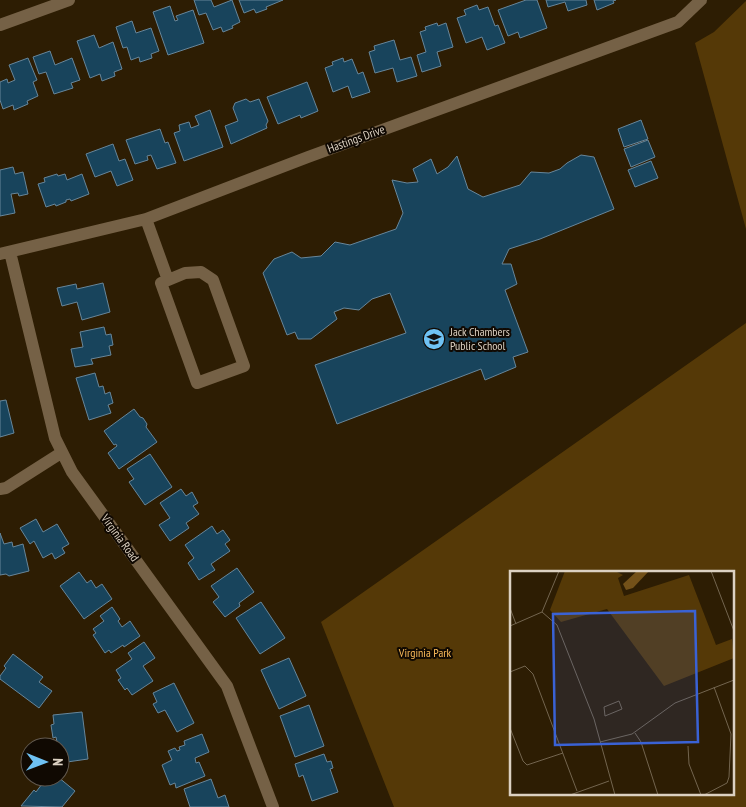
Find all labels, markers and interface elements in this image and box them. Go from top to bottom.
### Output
street label: Hastings Drive [325,121,387,156]
place label: Jack Chambers Public School [449,324,510,353]
school or university icon: Jack Chambers Public School [422,327,446,351]
street label: Virginia Road [98,510,143,564]
inset map [510,571,734,794]
park label: Virginia Park [398,645,451,660]
north arrow [20,737,70,787]
text: N [49,758,67,766]

